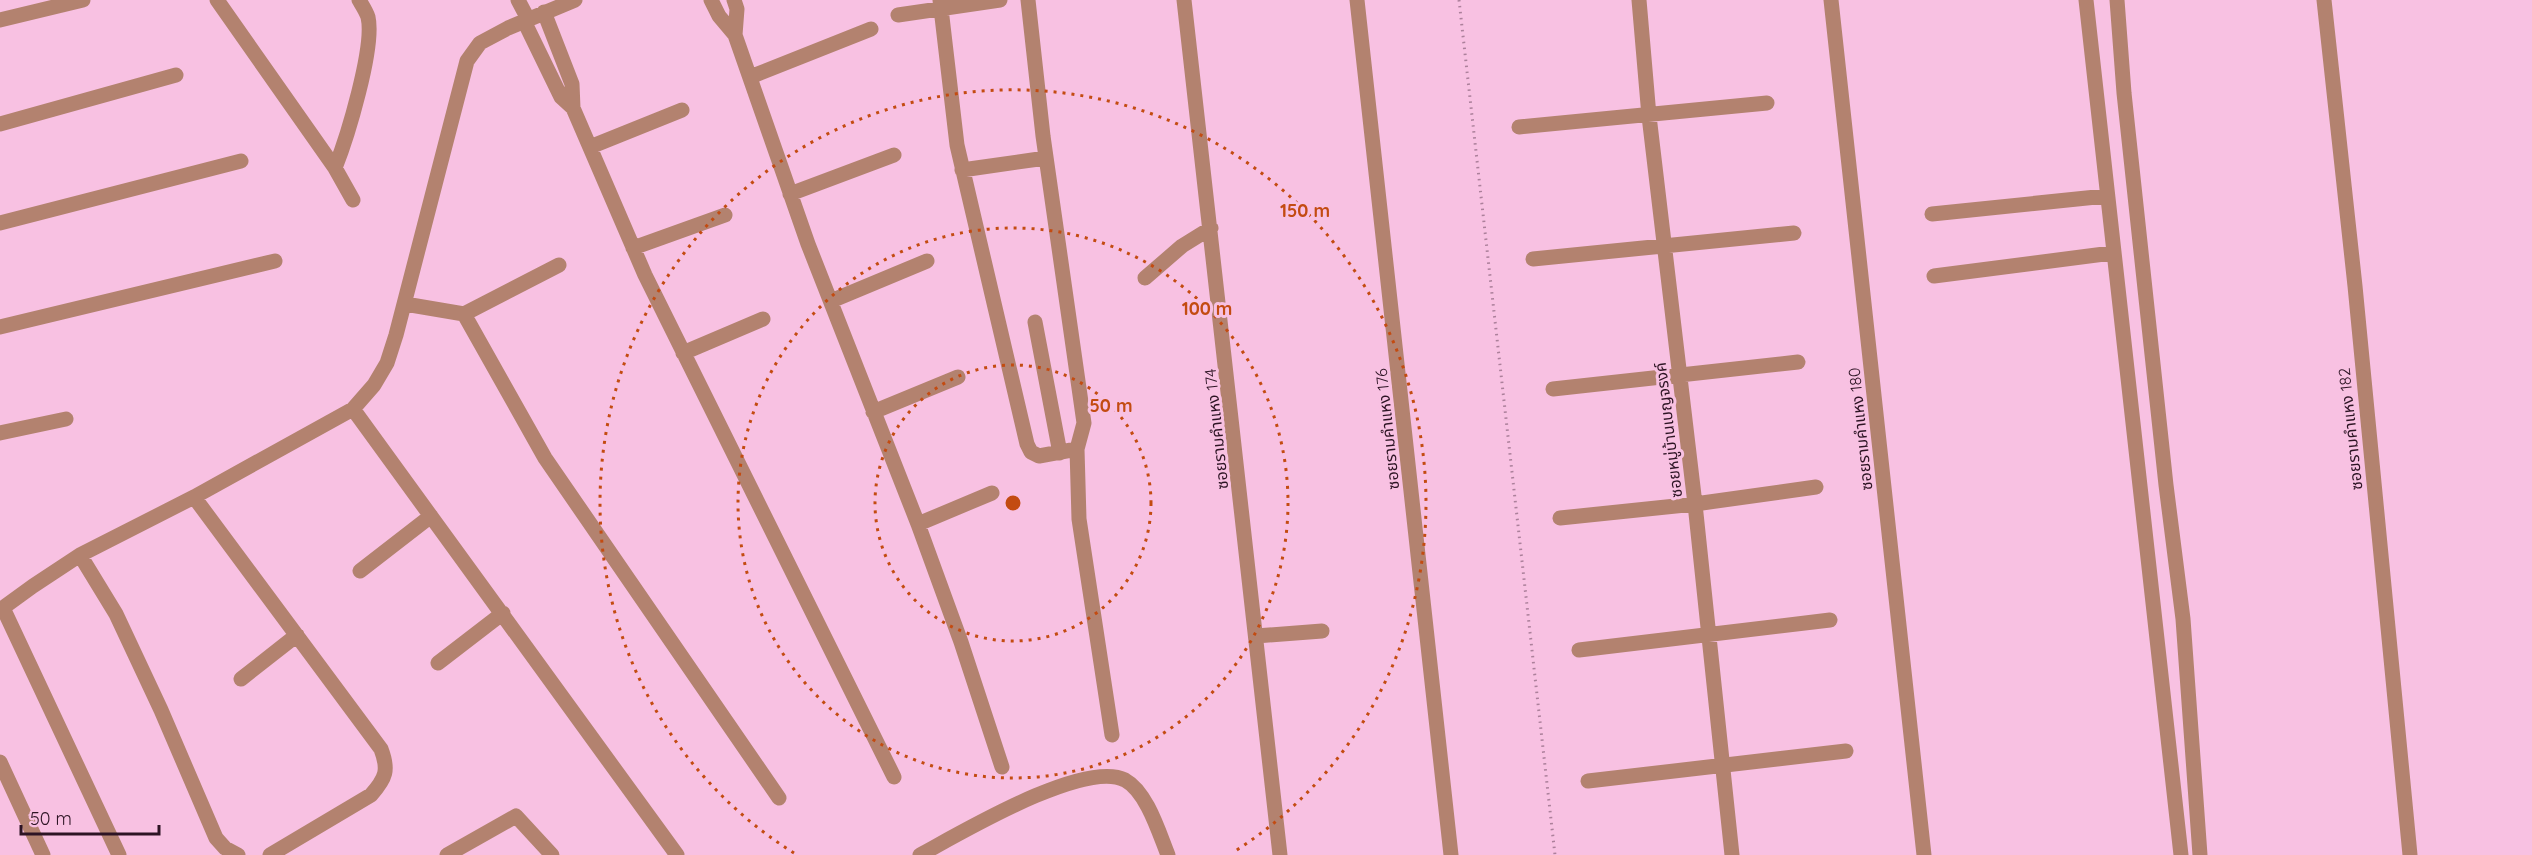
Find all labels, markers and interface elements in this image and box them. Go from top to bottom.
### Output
text: 150 m [1280,199,1330,222]
text: 100 m [1182,297,1232,320]
street label: ซอยหมู่บ้านเบญจรงค์ [1650,361,1686,499]
street label: ซอยรามคำแหง 176 [1371,367,1403,491]
street label: ซอยรามคำแหง 180 [1844,367,1876,491]
street label: ซอยรามคำแหง 182 [2334,367,2366,491]
street label: ซอยรามคำแหง 174 [1200,368,1232,490]
text: 50 m [1089,394,1133,417]
centre of rings [1003,493,1023,513]
scale bar [21,798,159,836]
text: 50 m [30,807,72,830]

